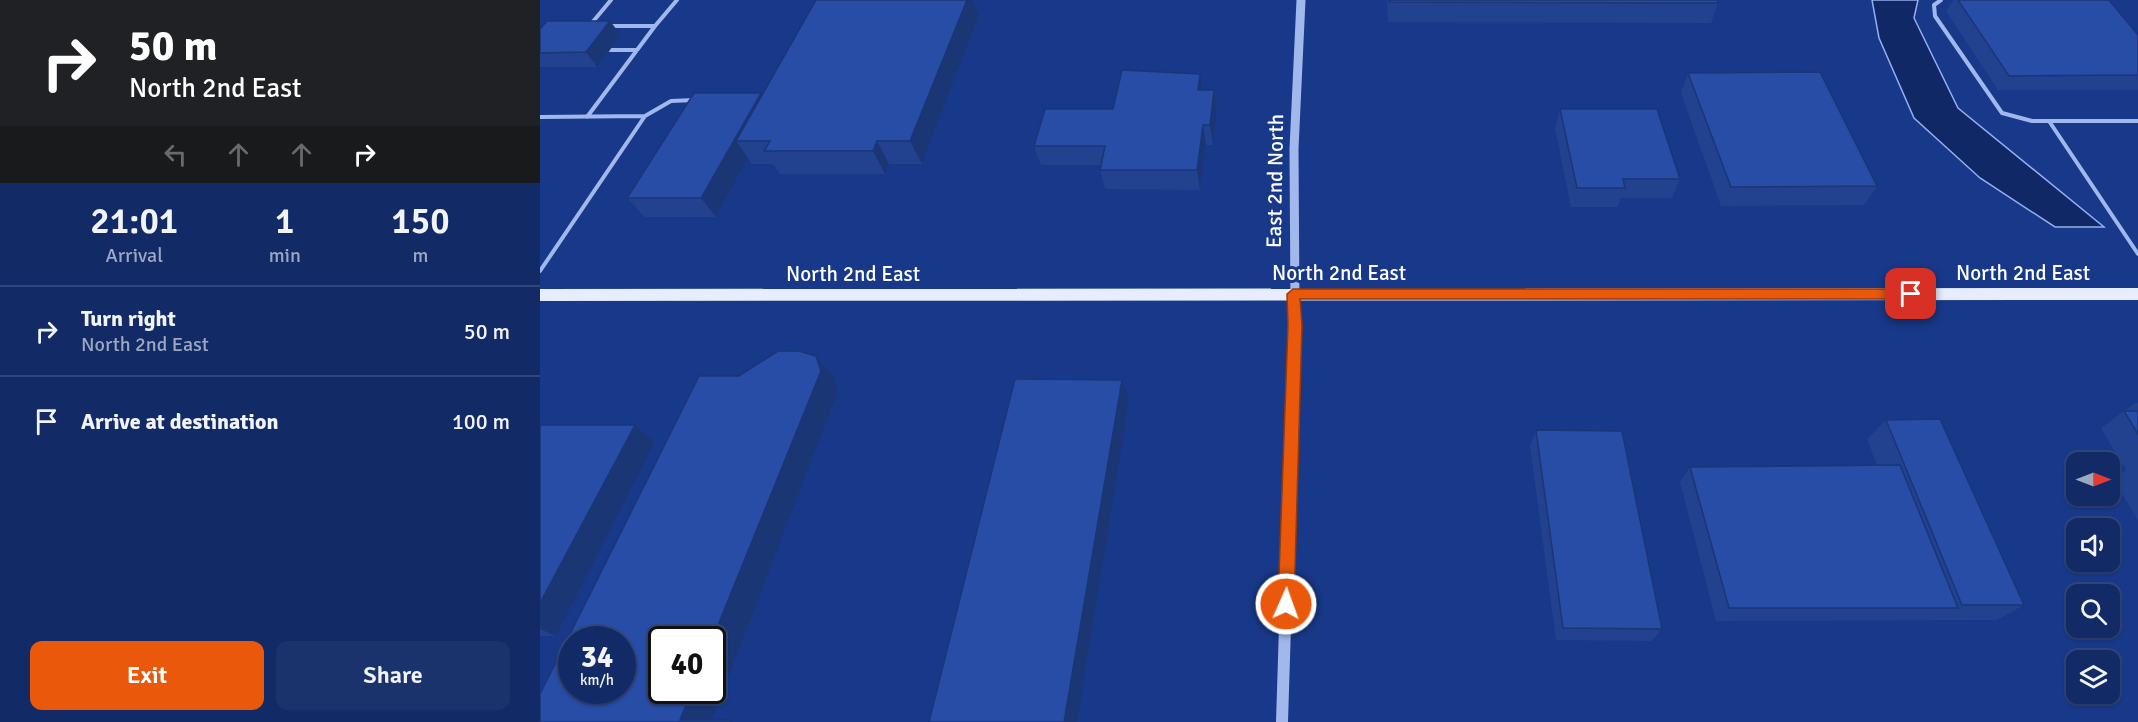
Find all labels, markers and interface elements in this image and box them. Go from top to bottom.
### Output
text: 50 m [129,21,218,72]
icon: right [30,24,108,102]
text: North 2nd East [129,72,302,105]
street label: East 2nd North [1261,114,1289,248]
icon: left [159,138,192,171]
icon: ahead [222,138,255,171]
icon: ahead [285,138,318,171]
icon: right [348,138,381,171]
text: 21:01 [90,199,178,244]
text: 1 [275,199,295,244]
text: 150 [391,199,450,244]
text: Arrival [106,243,163,268]
text: min [269,243,301,268]
text: m [412,243,428,268]
street label: North 2nd East [1272,260,1406,286]
street label: North 2nd East [1956,260,2090,286]
street label: North 2nd East [786,261,920,287]
pin [1885,268,1936,319]
icon: arrive [1894,277,1927,310]
text: Turn right [81,305,176,332]
icon: right [30,315,63,348]
text: 50 m [464,318,510,345]
text: North 2nd East [81,332,209,357]
icon: arrive [30,405,63,438]
text: Arrive at destination [81,408,278,435]
text: 100 m [452,408,510,435]
north arrow [2066,452,2120,506]
map controls [2066,452,2120,704]
button: sound [2066,518,2120,572]
position arrow [1254,572,1318,636]
button: search [2066,584,2120,638]
speed limit sign: 40 [648,626,726,704]
text: 34 [581,639,613,676]
button: Exit [30,641,264,710]
button: Share [276,641,510,710]
button: layers [2066,650,2120,704]
text: km/h [580,671,614,689]

